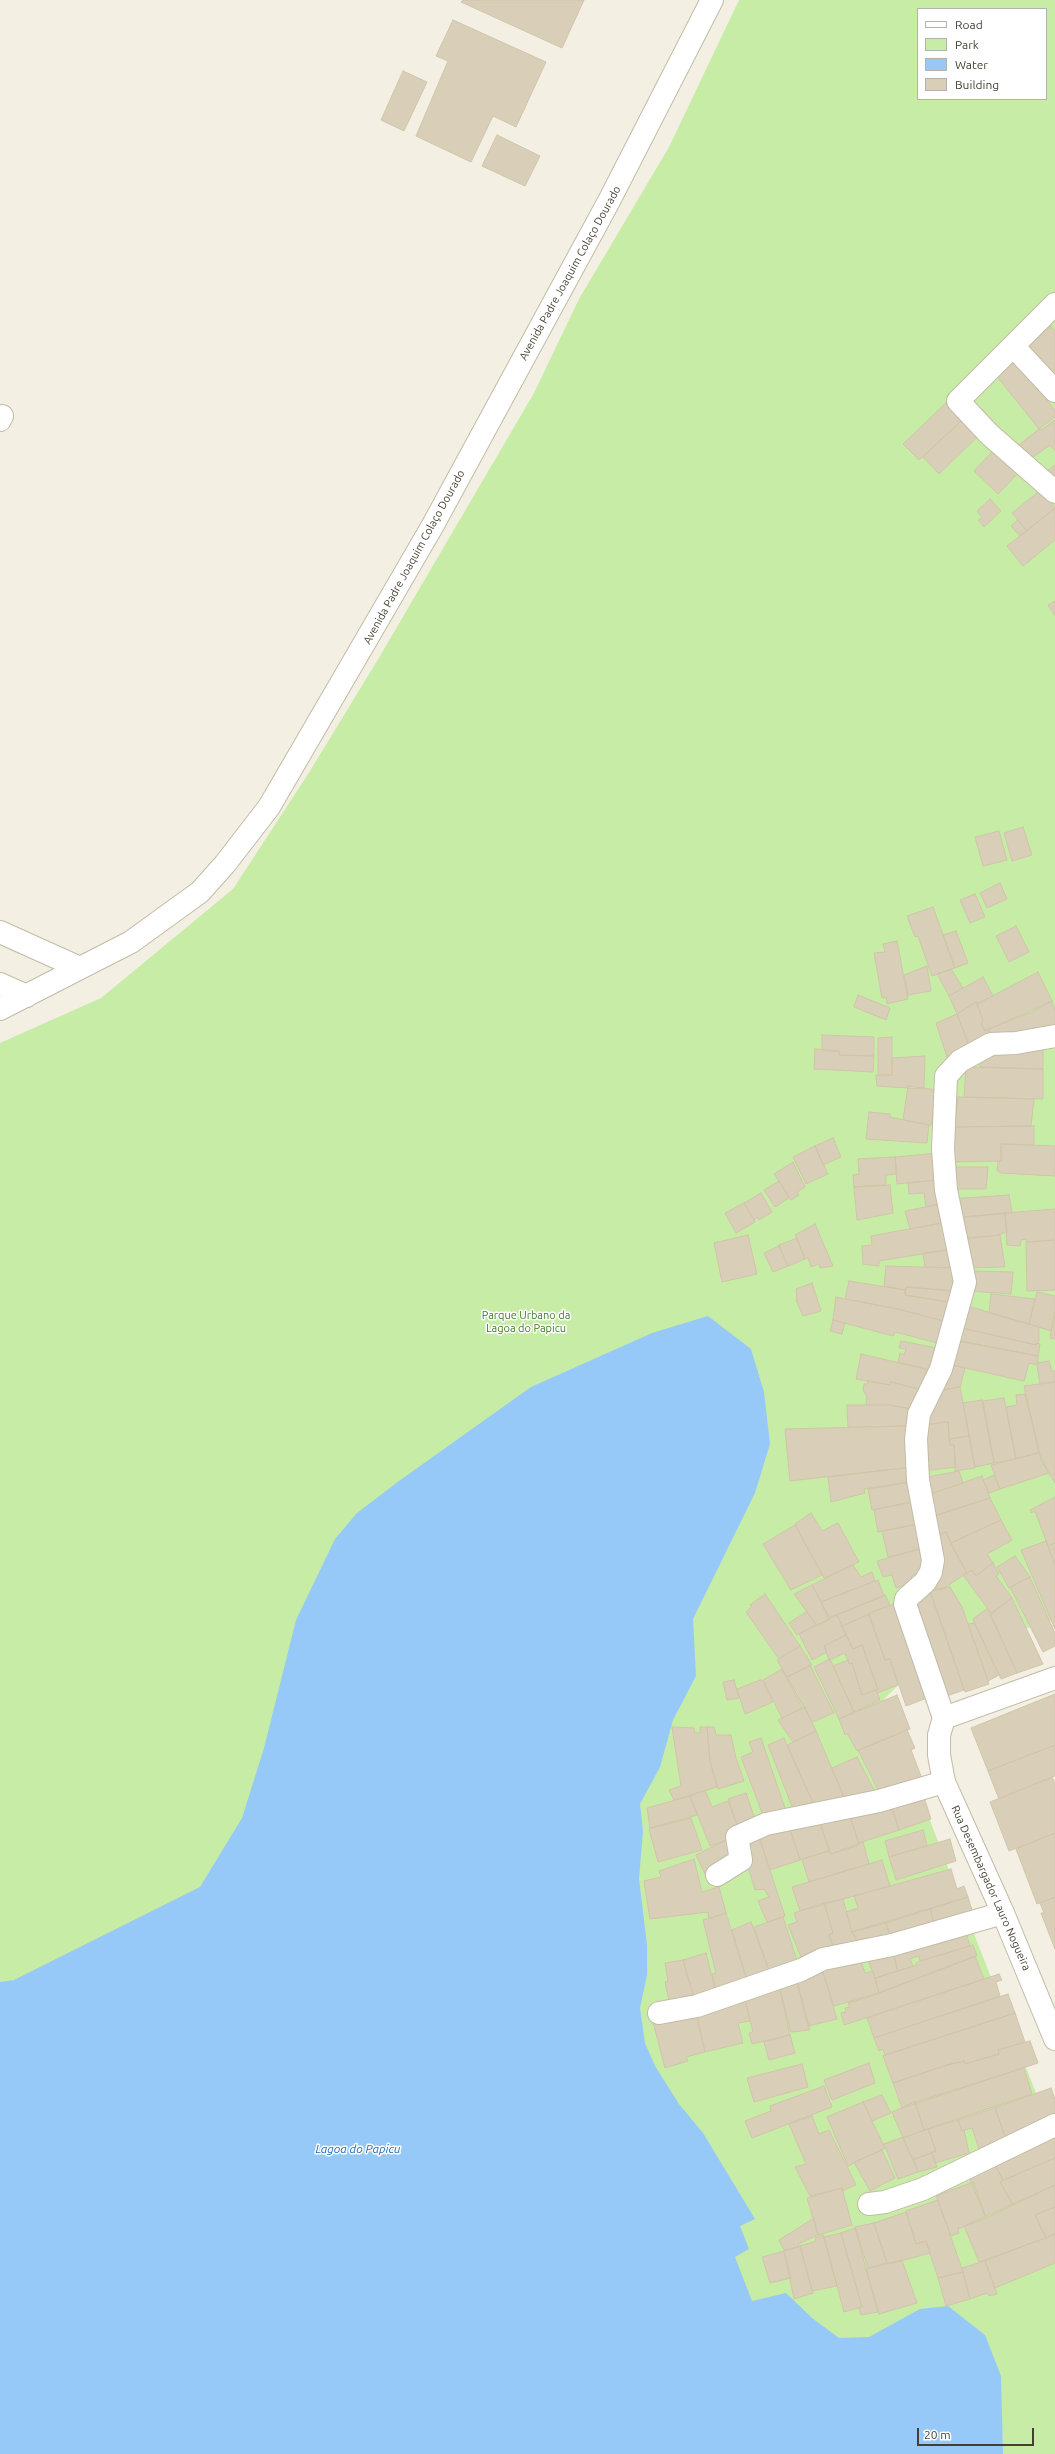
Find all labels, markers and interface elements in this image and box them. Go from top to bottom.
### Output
legend [917,8,1047,100]
text: Road [955,18,983,31]
text: Park [955,38,979,51]
text: Water [955,58,988,71]
text: Building [955,78,999,91]
street label: Avenida Padre Joaquim Colaço Dourado [516,184,624,362]
street label: Avenida Padre Joaquim Colaço Dourado [360,468,468,646]
park label: Parque Urbano da Lagoa do Papicu [482,1308,570,1334]
street label: Rua Desembargador Lauro Nogueira [948,1803,1034,1973]
water label: Lagoa do Papicu [315,2142,401,2156]
scale bar [919,2420,1036,2446]
text: 20 m [924,2428,951,2441]

